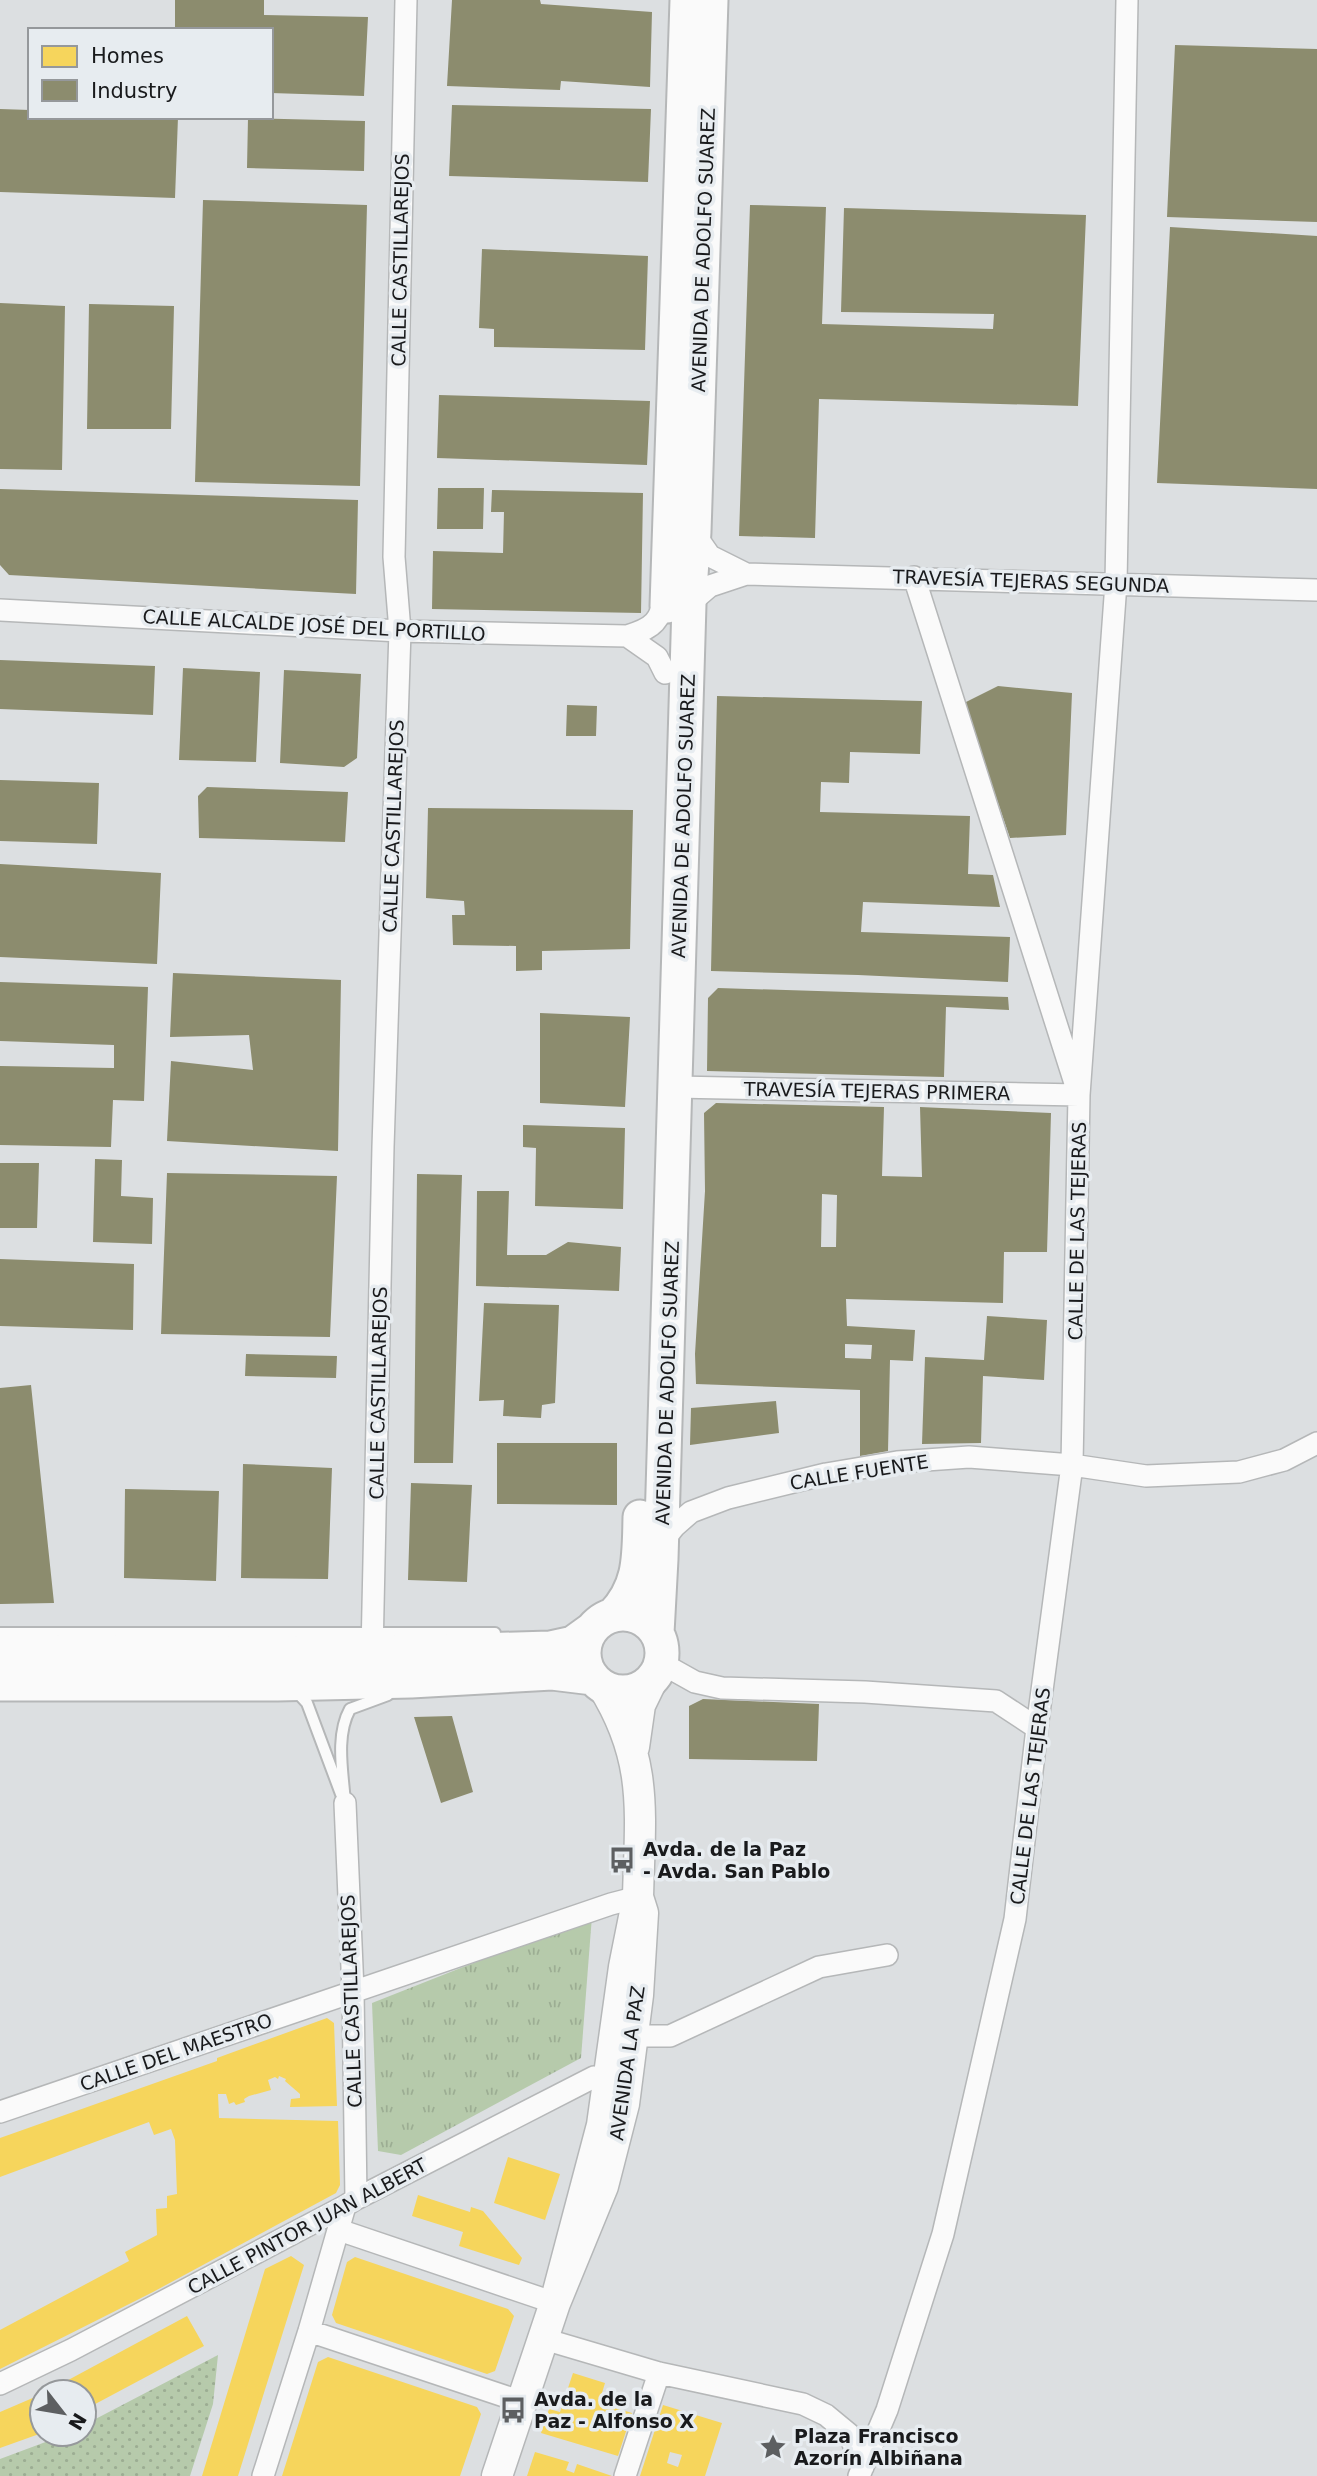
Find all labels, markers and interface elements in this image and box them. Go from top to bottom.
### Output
legend [28,28,273,119]
text: Homes [91,44,164,68]
text: Industry [91,79,177,103]
street label: AVENIDA DE ADOLFO SUAREZ [687,107,719,393]
street label: CALLE CASTILLAREJOS [387,153,413,367]
street label: TRAVESÍA TEJERAS SEGUNDA [891,565,1170,597]
street label: CALLE ALCALDE JOSÉ DEL PORTILLO [142,605,486,645]
street label: AVENIDA DE ADOLFO SUAREZ [667,673,699,959]
street label: CALLE CASTILLAREJOS [378,719,408,933]
street label: TRAVESÍA TEJERAS PRIMERA [743,1078,1010,1104]
street label: CALLE DE LAS TEJERAS [1064,1121,1090,1341]
street label: AVENIDA DE ADOLFO SUAREZ [651,1240,683,1526]
street label: CALLE CASTILLAREJOS [365,1286,391,1500]
street label: CALLE FUENTE [788,1450,930,1494]
street label: CALLE DE LAS TEJERAS [1006,1686,1054,1906]
place label: Avda. de la Paz - Avda. San Pablo [643,1838,830,1882]
bus stop icon: Avda. de la Paz - Avda. San Pablo [607,1845,637,1875]
street label: CALLE CASTILLAREJOS [336,1894,366,2108]
street label: AVENIDA LA PAZ [605,1984,649,2142]
street label: CALLE DEL MAESTRO [77,2009,275,2095]
street label: CALLE PINTOR JUAN ALBERT [184,2153,431,2298]
north arrow [28,2378,98,2448]
place label: Avda. de la Paz - Alfonso X [534,2388,694,2432]
bus stop icon: Avda. de la Paz - Alfonso X [498,2395,528,2425]
text: N [64,2409,91,2434]
place label: Plaza Francisco Azorín Albiñana [794,2425,963,2469]
place icon: Plaza Francisco Azorín Albiñana [758,2432,788,2462]

